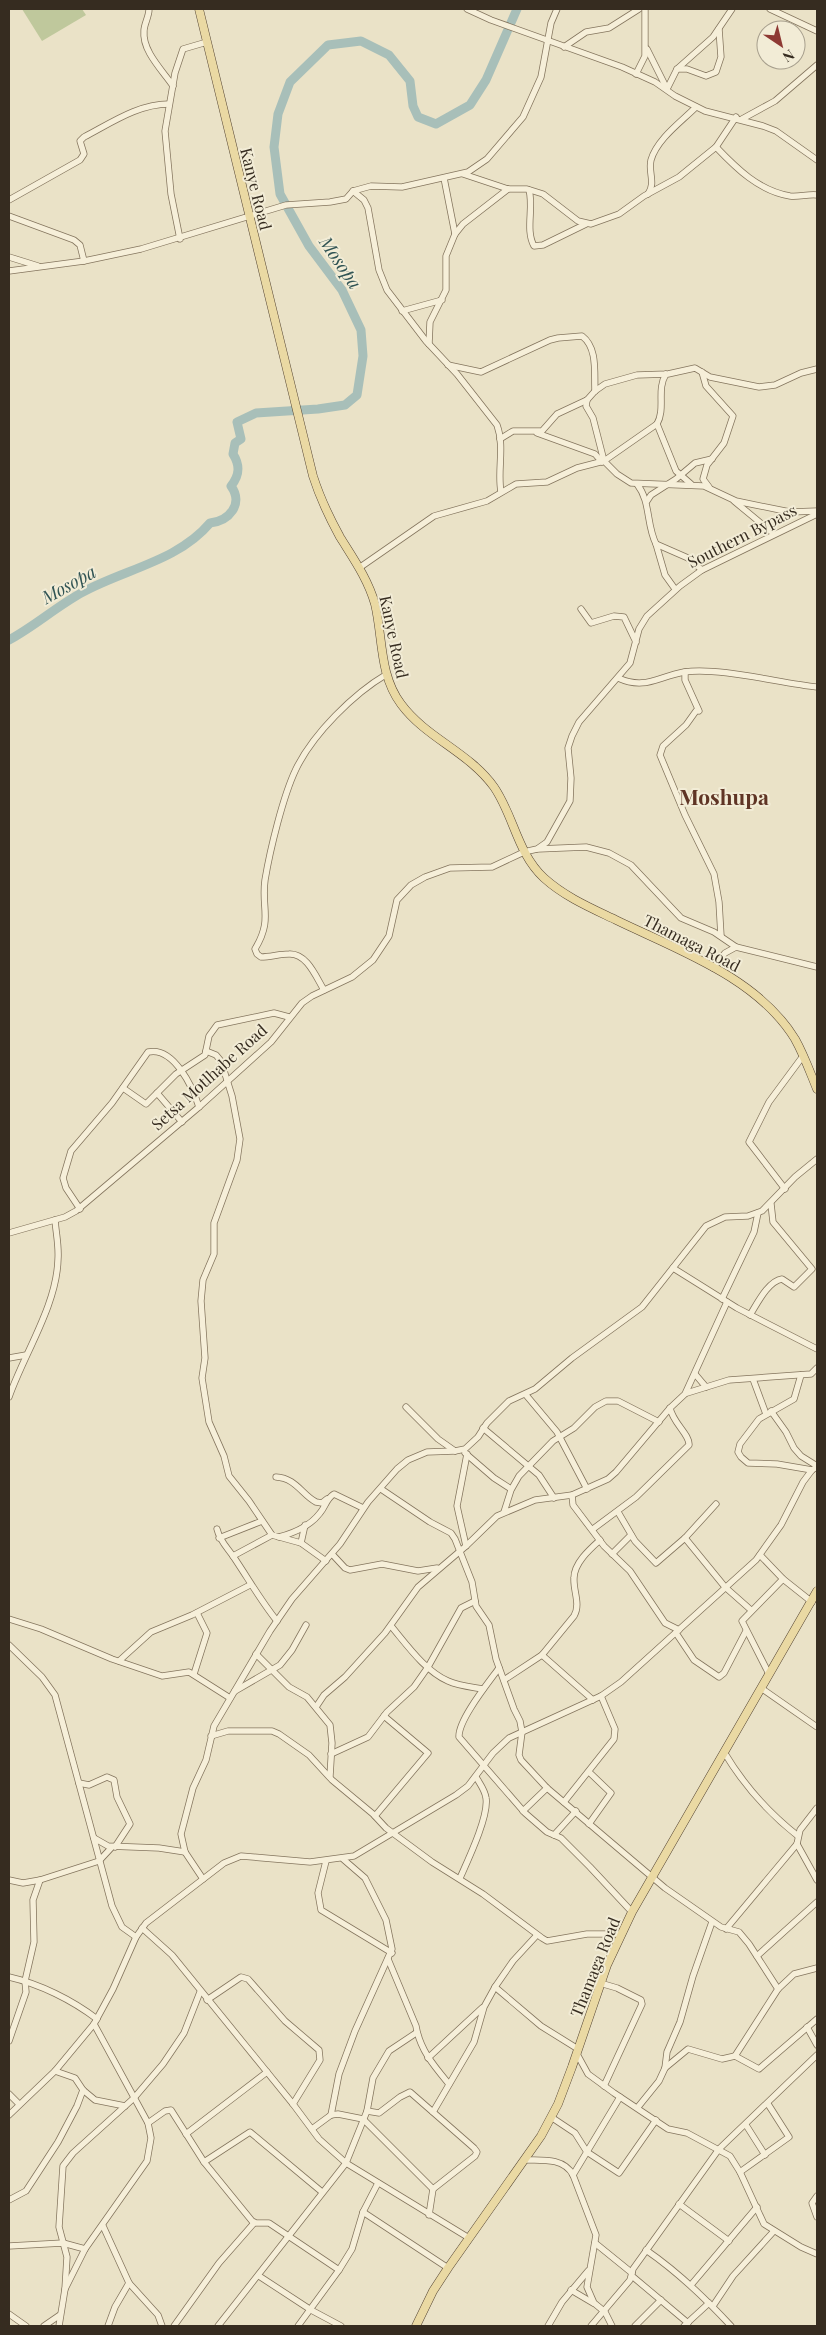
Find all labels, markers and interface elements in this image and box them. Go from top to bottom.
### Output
north arrow [756,20,806,70]
text: N [779,45,798,67]
street label: Kanye Road [236,145,277,232]
water label: Mosopa [314,230,367,294]
street label: Southern Bypass [684,499,800,572]
water label: Mosopa [36,559,100,609]
street label: Kanye Road [375,594,414,680]
district label: Moshupa [679,782,769,810]
street label: Thamaga Road [640,909,744,976]
street label: Setsa Motlhabe Road [146,1019,271,1134]
street label: Thamaga Road [565,1914,624,2020]

